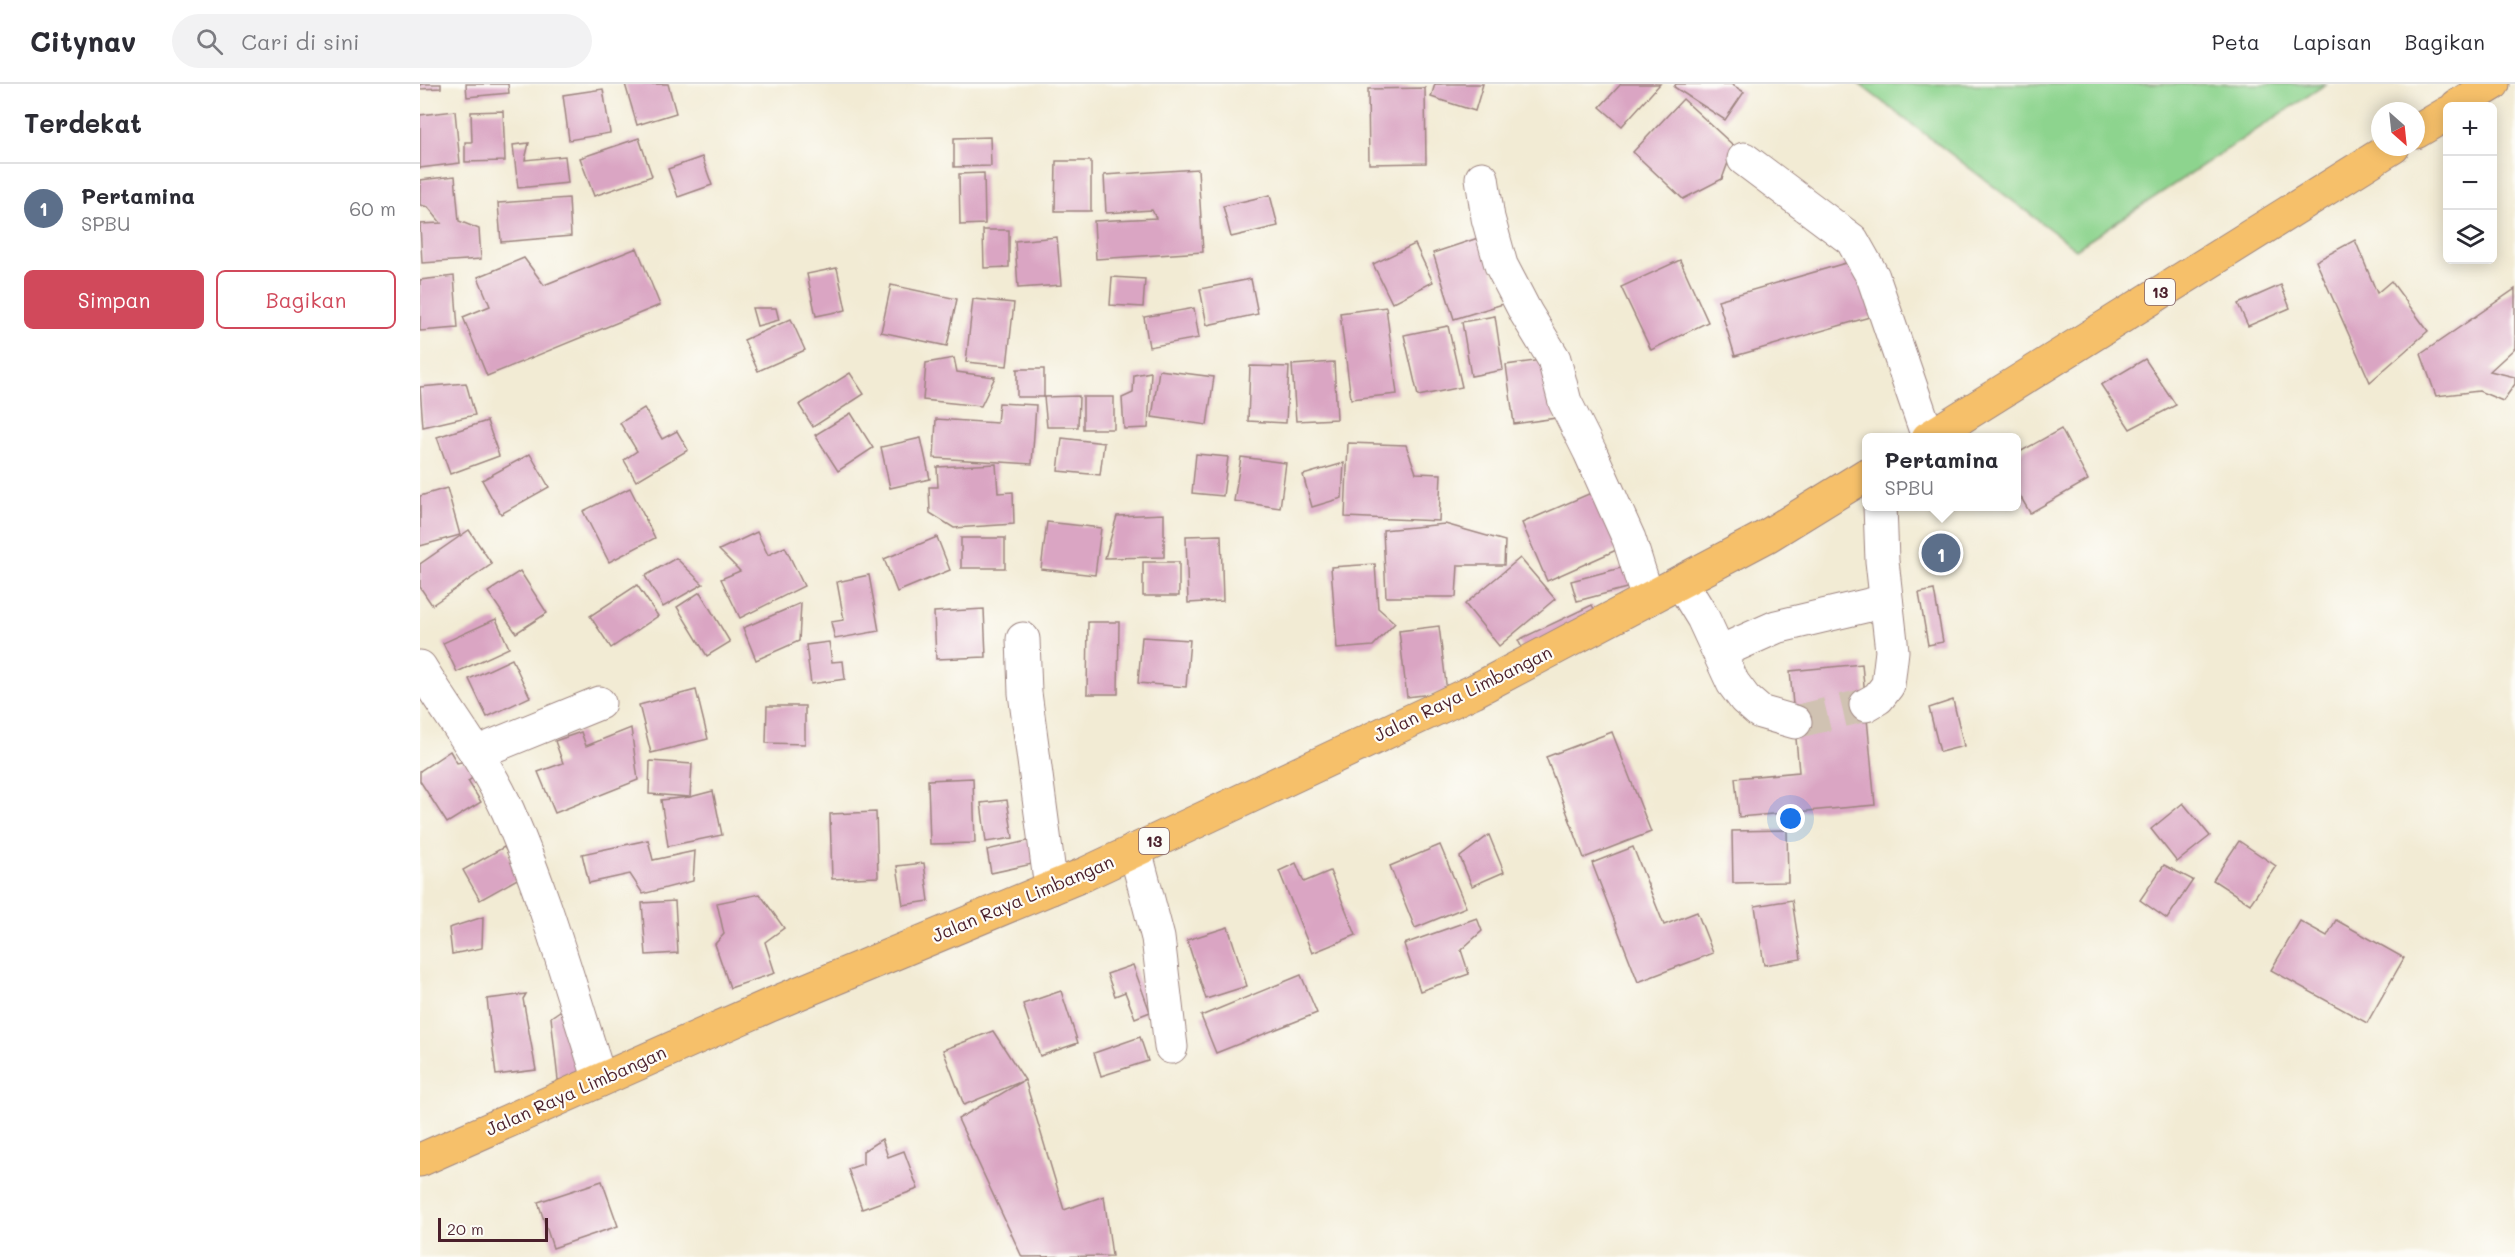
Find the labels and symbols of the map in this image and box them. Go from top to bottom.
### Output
north arrow [2371,102,2425,156]
road number: 13 [2145,279,2175,305]
pin: 1 [1922,530,1960,576]
street label: Jalan Raya Limbangan [1370,640,1556,747]
your location [1776,804,1805,833]
road number: 13 [1139,828,1169,854]
street label: Jalan Raya Limbangan [928,849,1117,947]
street label: Jalan Raya Limbangan [482,1039,670,1141]
scale bar [438,1215,548,1242]

